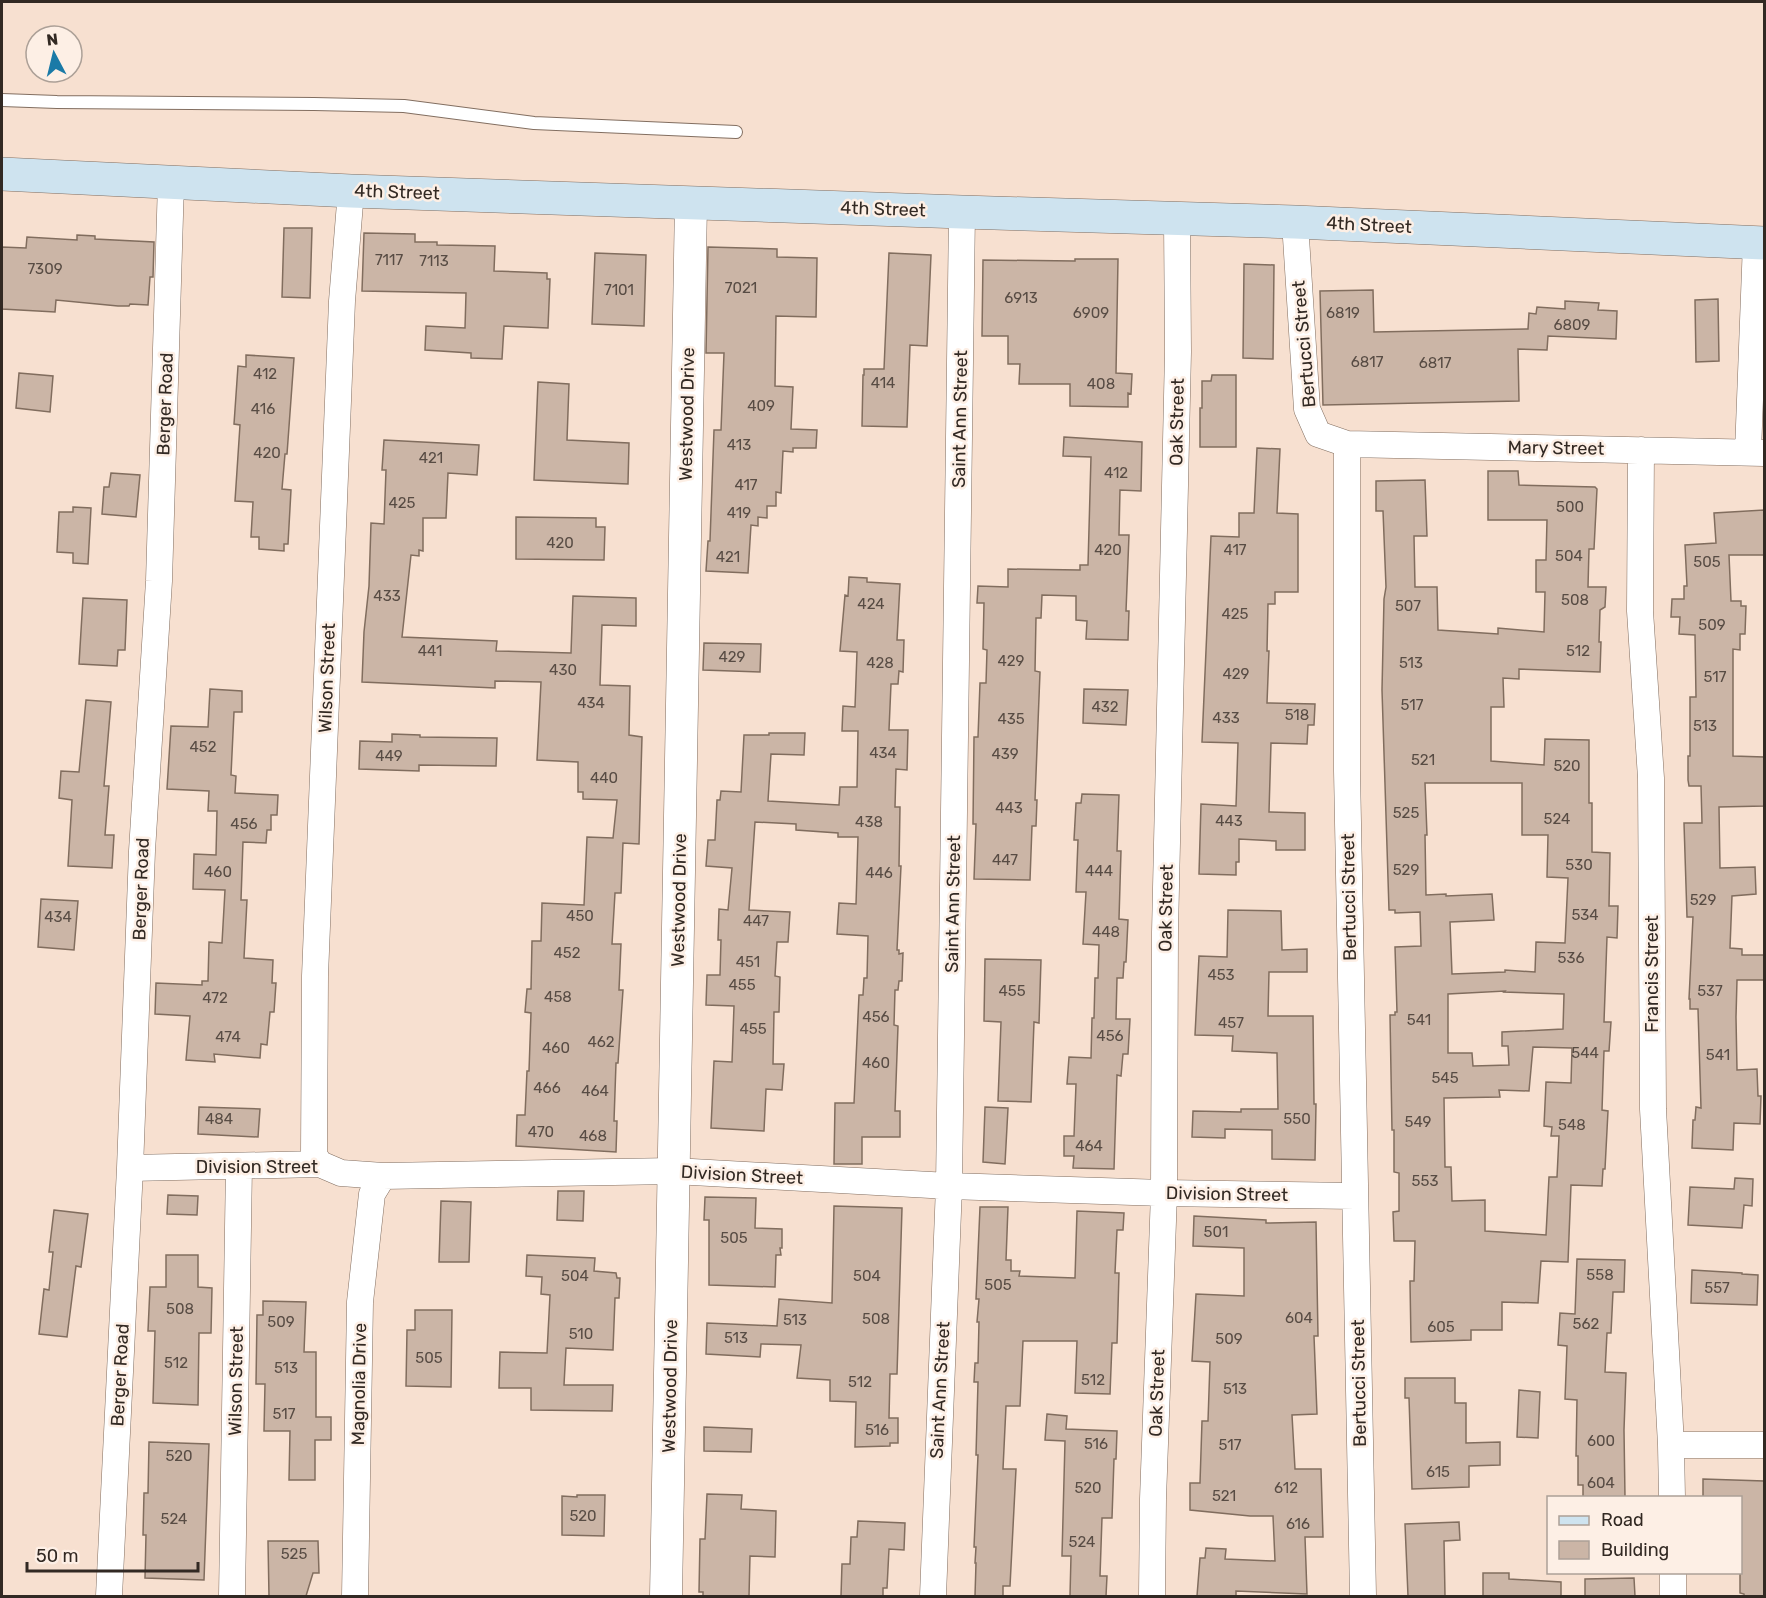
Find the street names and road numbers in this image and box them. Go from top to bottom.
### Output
street label: 4th Street [354,180,440,204]
street label: 4th Street [840,197,926,221]
street label: 4th Street [1326,212,1412,238]
street label: Bertucci Street [1287,280,1321,408]
street label: Westwood Drive [675,347,699,481]
street label: Saint Ann Street [948,350,972,488]
street label: Berger Road [152,352,178,456]
street label: Oak Street [1165,378,1189,466]
street label: Mary Street [1507,436,1605,460]
street label: Wilson Street [314,623,340,733]
street label: Westwood Drive [667,833,691,967]
street label: Bertucci Street [1337,833,1361,961]
street label: Saint Ann Street [941,835,965,973]
street label: Berger Road [128,837,154,941]
street label: Oak Street [1154,864,1178,952]
street label: Francis Street [1641,915,1663,1033]
street label: Division Street [196,1156,318,1178]
street label: Division Street [680,1161,804,1189]
street label: Division Street [1166,1182,1288,1206]
street label: Westwood Drive [658,1319,682,1453]
street label: Bertucci Street [1347,1319,1371,1447]
street label: Saint Ann Street [925,1321,955,1459]
street label: Berger Road [106,1323,134,1427]
street label: Magnolia Drive [347,1323,371,1445]
street label: Wilson Street [224,1326,248,1436]
street label: Oak Street [1144,1349,1170,1437]

